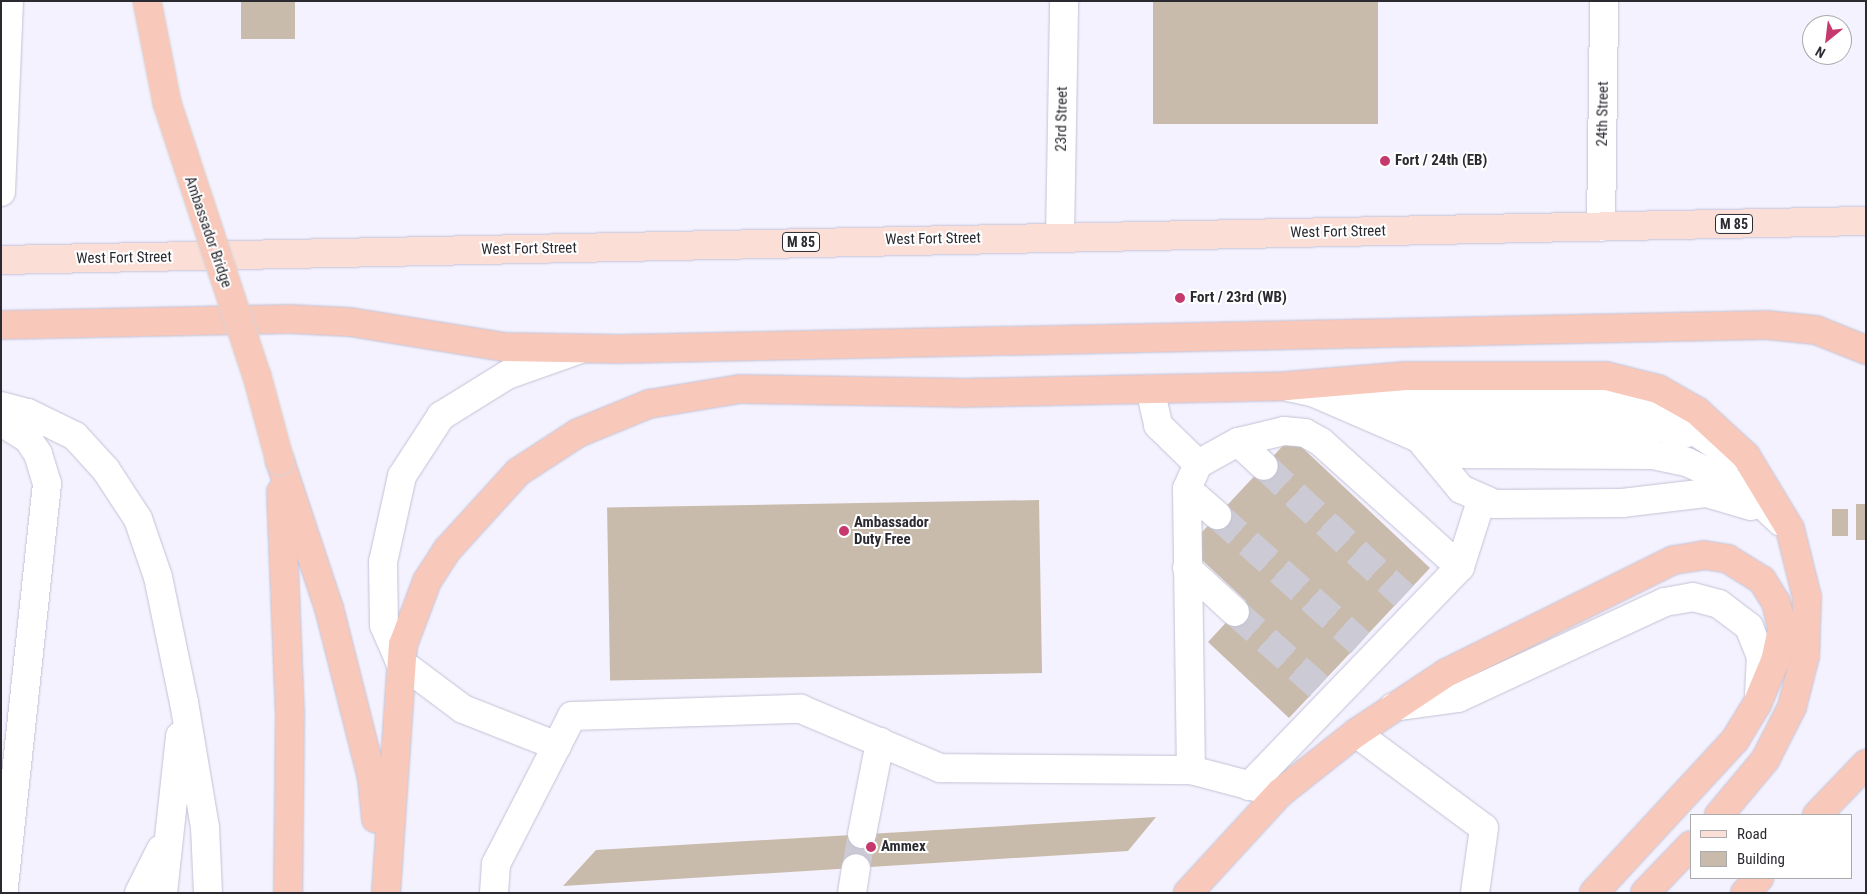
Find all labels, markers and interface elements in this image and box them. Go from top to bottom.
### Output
north arrow [1802,15,1852,65]
text: N [1813,43,1828,61]
street label: 24th Street [1593,81,1613,147]
street label: 23rd Street [1052,86,1072,152]
place label: Fort / 24th (EB) [1395,152,1487,170]
marker: Fort / 24th (EB) [1379,155,1391,167]
street label: Ambassador Bridge [181,174,235,290]
road number: M 85 [1714,212,1754,235]
street label: West Fort Street [1290,222,1386,242]
street label: West Fort Street [885,229,981,249]
road number: M 85 [781,230,821,253]
street label: West Fort Street [481,239,577,259]
street label: West Fort Street [76,248,172,268]
place label: Fort / 23rd (WB) [1190,289,1287,307]
marker: Fort / 23rd (WB) [1174,292,1186,304]
place label: Ambassador Duty Free [854,513,929,548]
marker: Ambassador Duty Free [838,525,850,537]
legend [1690,814,1852,879]
text: Road [1737,825,1767,843]
place label: Ammex [881,838,926,856]
marker: Ammex [865,841,877,853]
text: Building [1737,850,1785,868]

